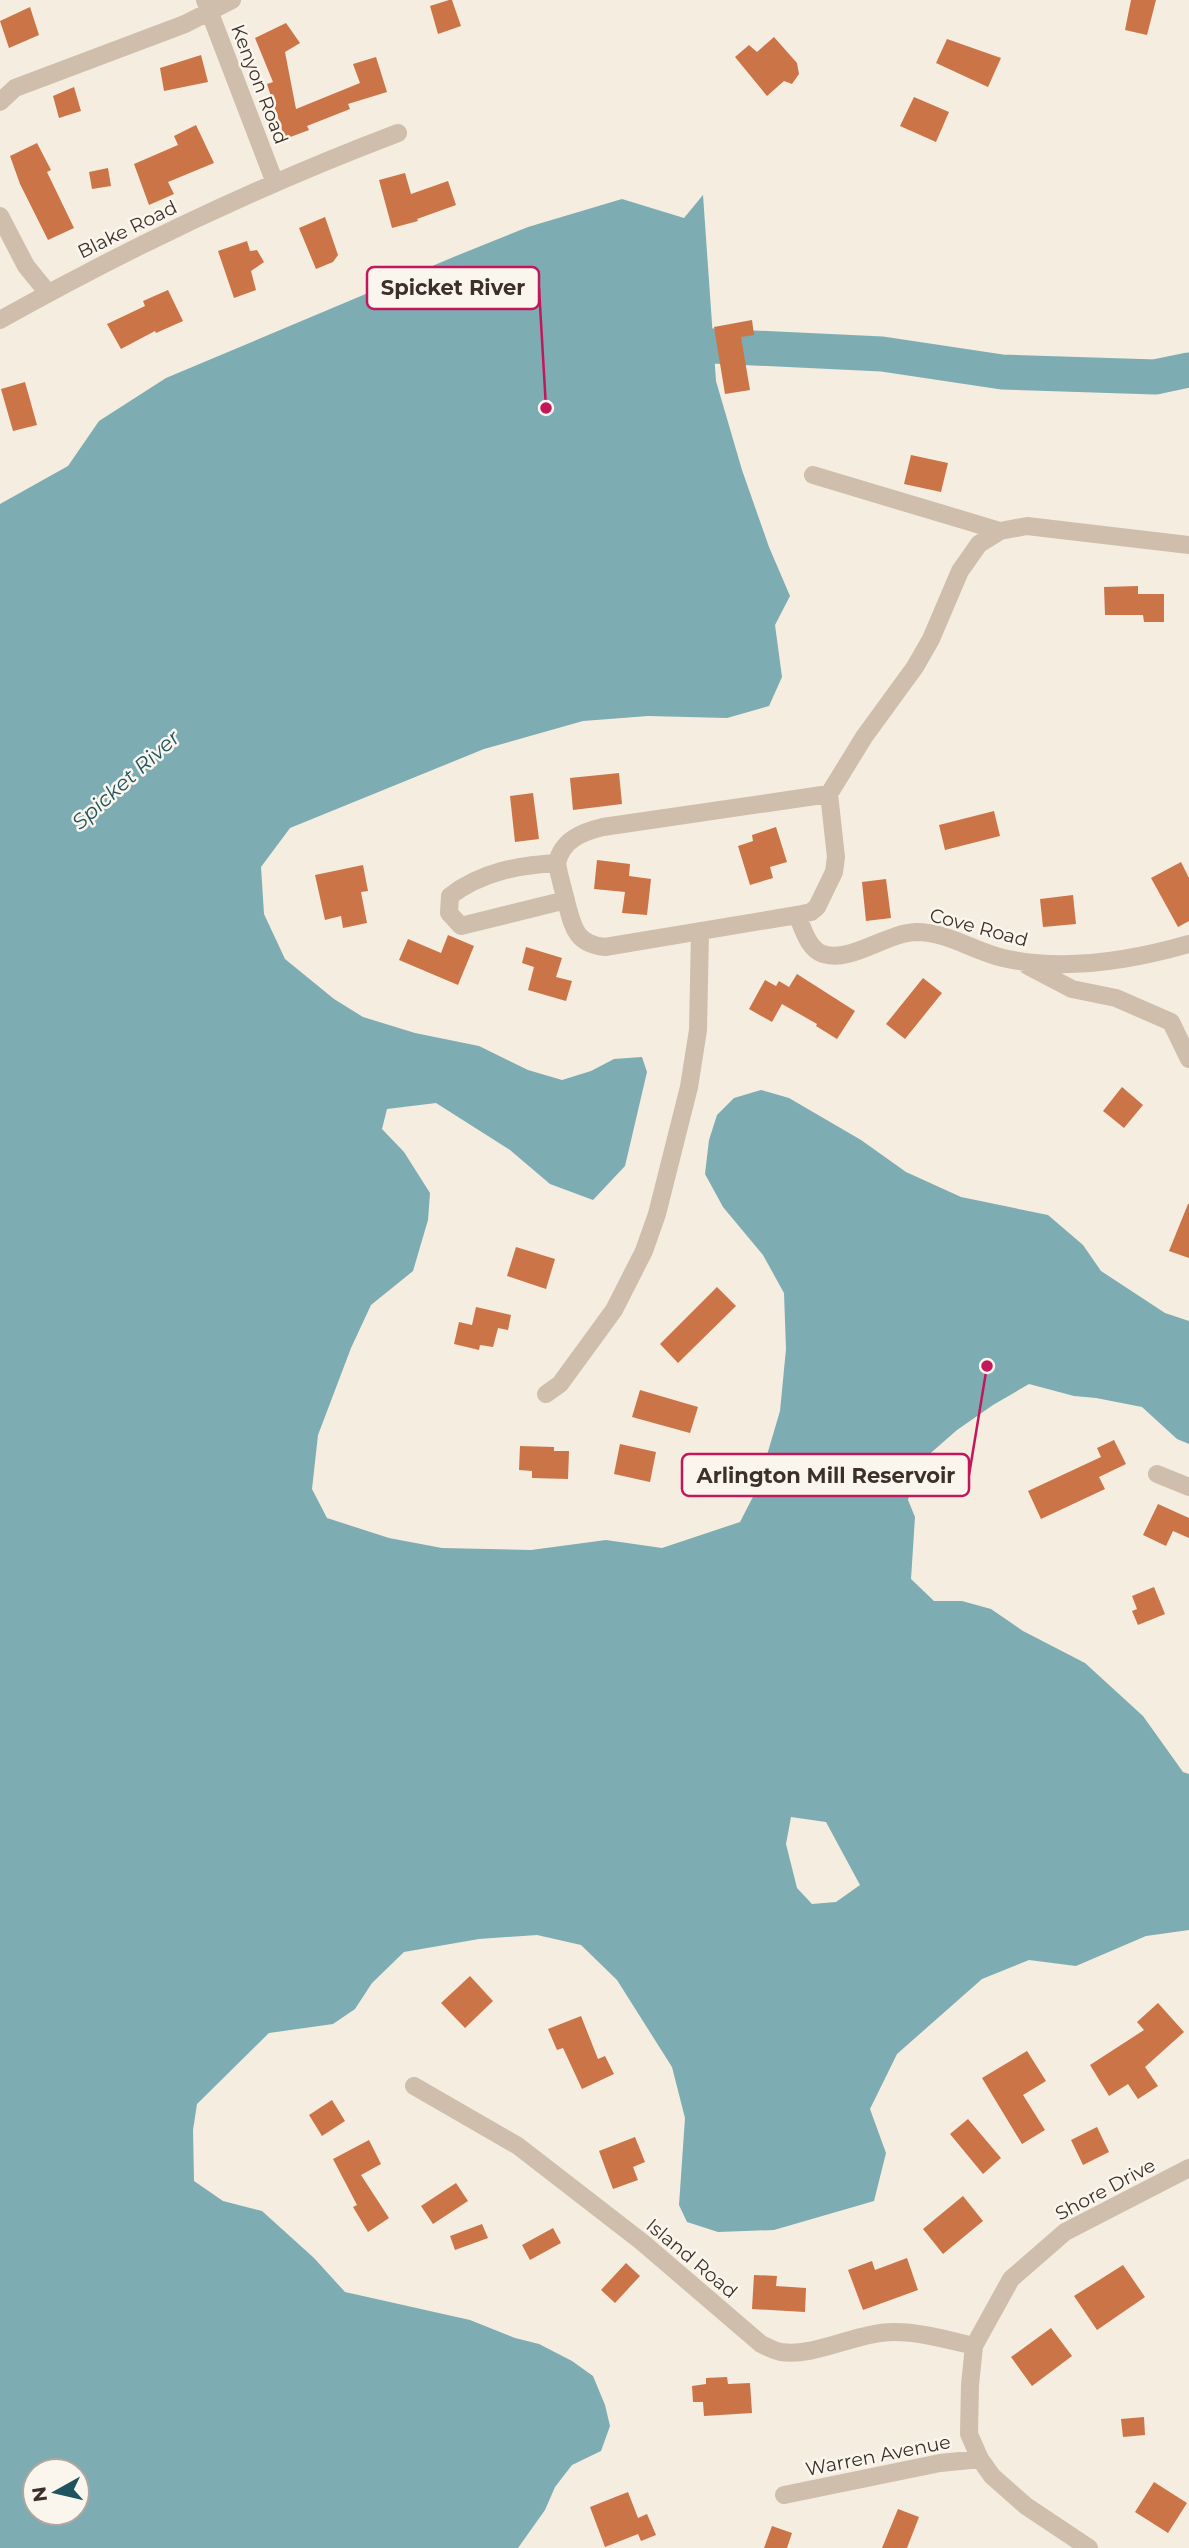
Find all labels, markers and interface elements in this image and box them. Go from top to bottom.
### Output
street label: Kenyon Road [226,21,293,147]
street label: Blake Road [74,195,181,263]
callout: Spicket River [367,267,539,309]
text: Spicket River [381,275,525,300]
water label: Spicket River [67,724,185,834]
street label: Cove Road [927,903,1031,952]
callout: Arlington Mill Reservoir [682,1454,969,1496]
text: Arlington Mill Reservoir [696,1463,955,1488]
street label: Shore Drive [1051,2153,1159,2225]
street label: Island Road [641,2214,742,2303]
street label: Warren Avenue [804,2430,953,2481]
north arrow [21,2457,91,2527]
text: N [27,2485,52,2504]

